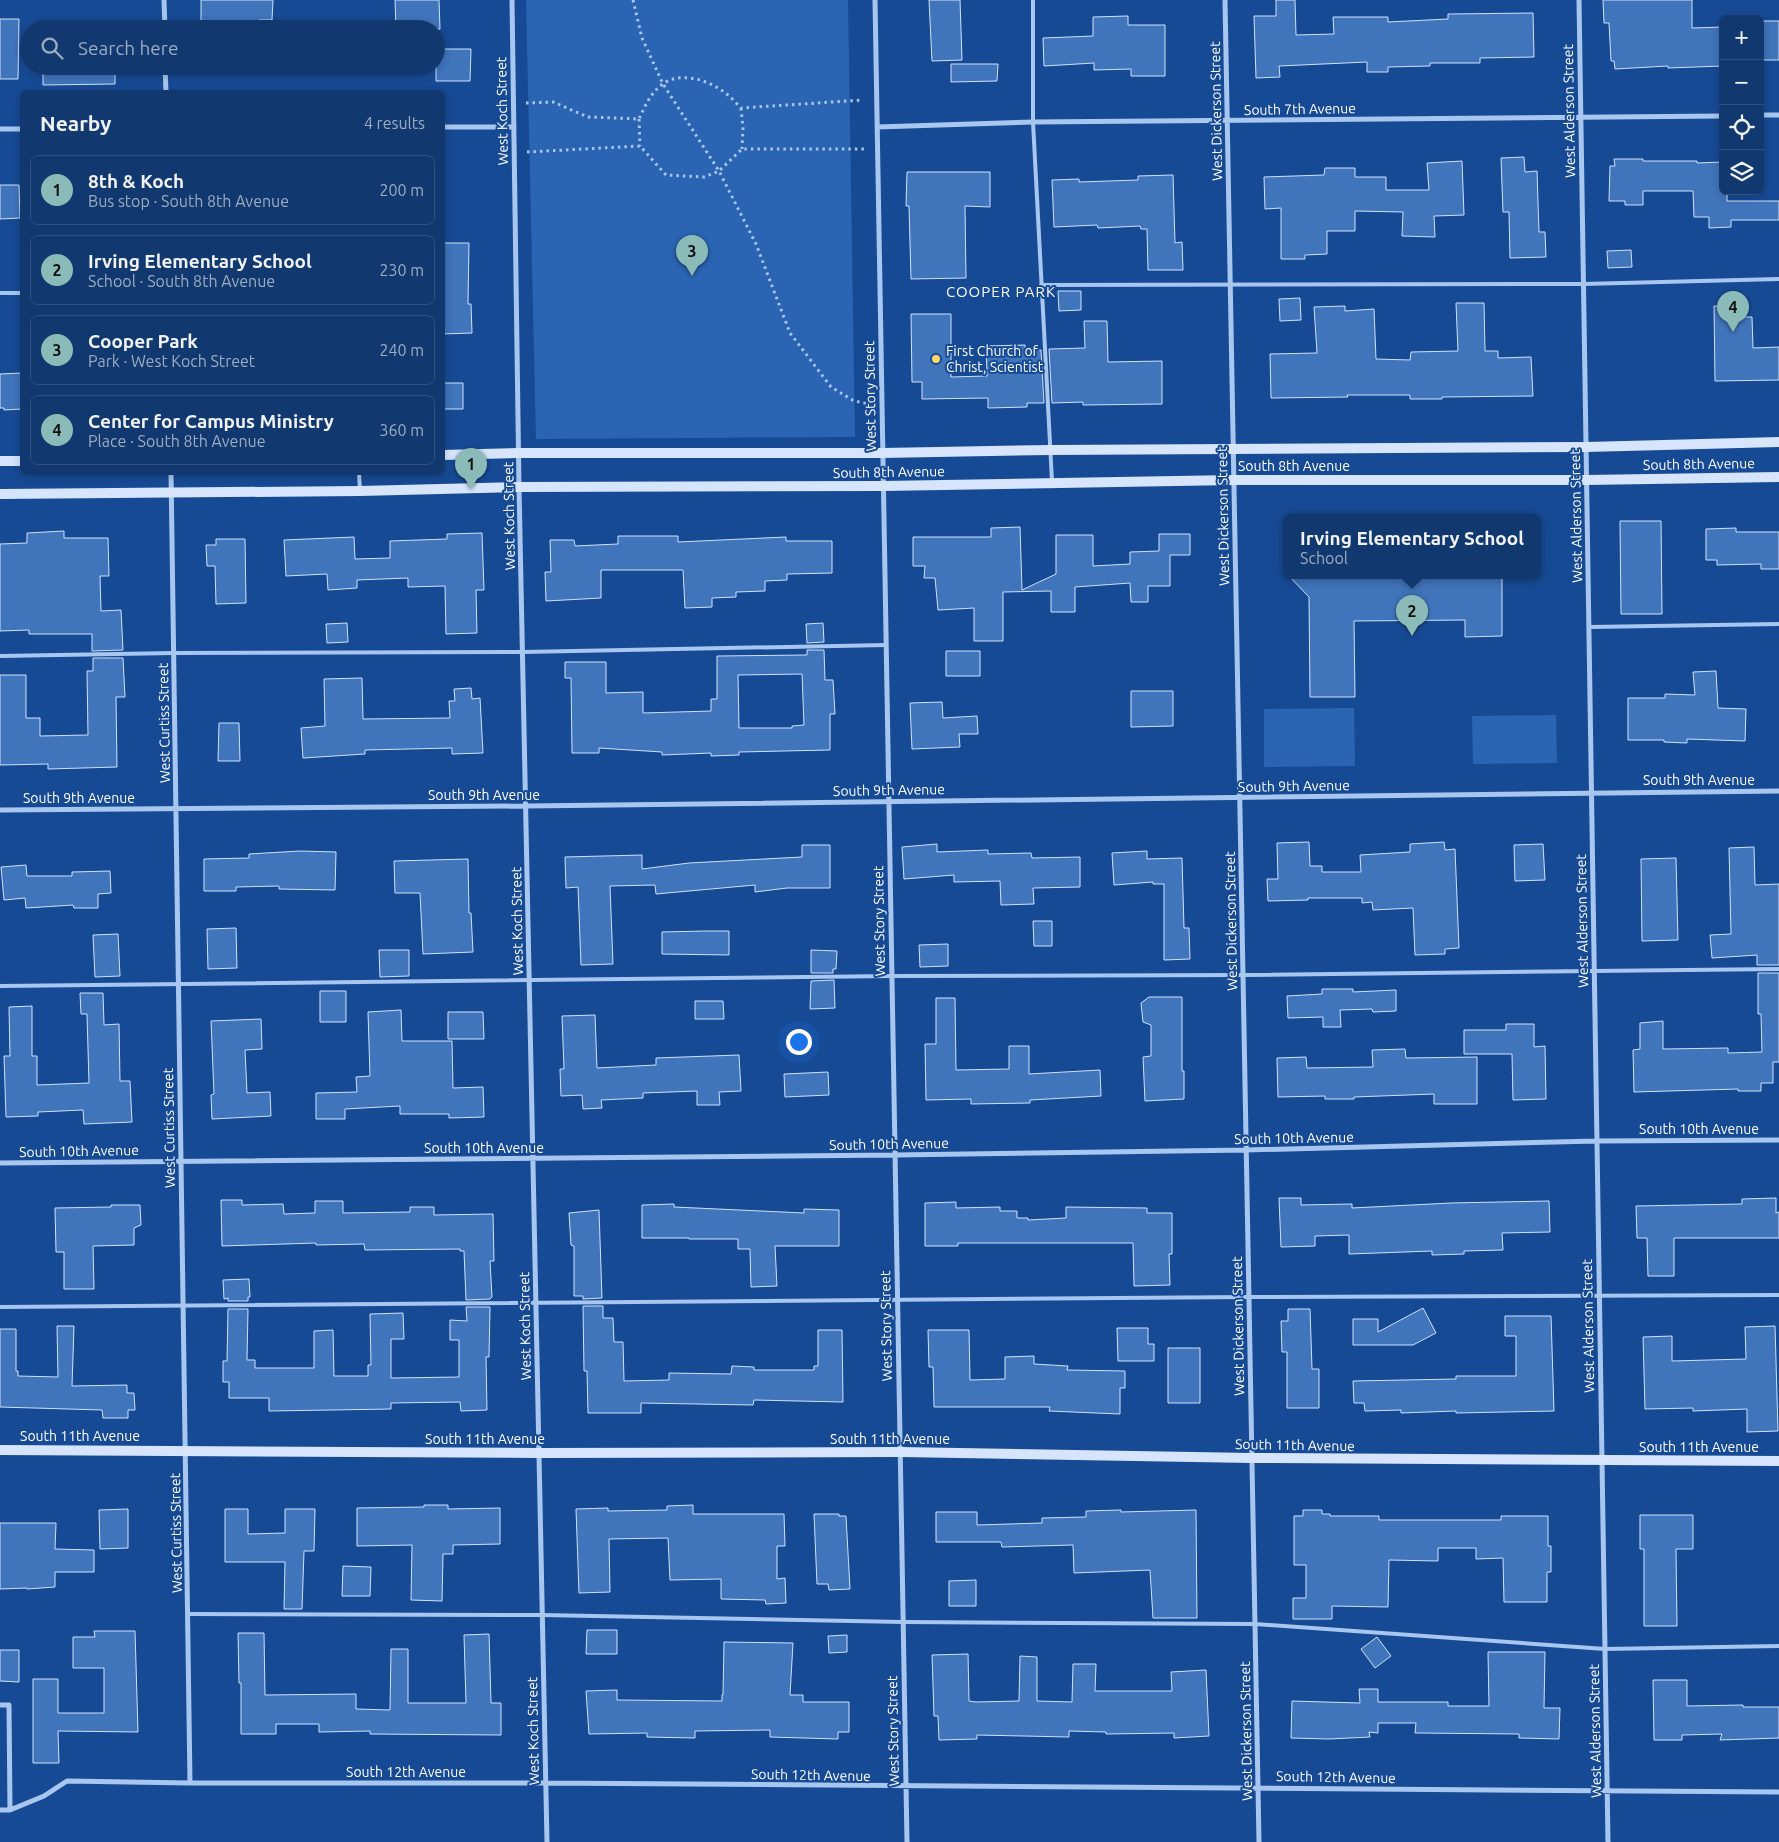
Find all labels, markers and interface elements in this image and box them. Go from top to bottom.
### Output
map controls [1719,15,1764,195]
button: + [1719,15,1764,60]
search box [20,20,445,75]
icon: search [38,34,66,62]
text: Search here [78,37,178,59]
street label: West Dickerson Street [1207,41,1225,181]
street label: West Alderson Street [1560,43,1578,178]
street label: West Koch Street [493,56,511,165]
button: − [1719,60,1764,105]
street label: South 7th Avenue [1244,100,1356,118]
button: locate [1719,105,1764,150]
text: Nearby [40,111,111,135]
text: 4 results [364,114,425,132]
button: layers [1719,150,1764,195]
text: 8th & Koch [88,170,184,192]
text: 1 [52,181,62,199]
text: 200 m [379,181,424,199]
text: Bus stop · South 8th Avenue [88,192,289,210]
pin: 3 [676,235,708,276]
text: Irving Elementary School [88,250,312,272]
text: 2 [52,261,62,279]
text: 230 m [379,261,424,279]
text: School · South 8th Avenue [88,272,275,290]
district label: COOPER PARK [946,283,1056,300]
pin: 4 [1717,291,1749,332]
text: Cooper Park [88,330,198,352]
street label: West Story Street [861,340,879,452]
text: 3 [52,341,62,359]
text: 240 m [379,341,424,359]
place label: First Church of Christ, Scientist [946,343,1044,375]
text: Park · West Koch Street [88,352,255,370]
marker: First Church of Christ, Scientist [930,353,942,365]
text: Center for Campus Ministry [88,410,334,432]
text: 4 [52,421,62,439]
text: 360 m [379,421,424,439]
text: Place · South 8th Avenue [88,432,266,450]
street label: West Dickerson Street [1214,446,1232,586]
pin: 1 [455,448,487,489]
street label: West Alderson Street [1567,448,1585,583]
street label: South 8th Avenue [1643,455,1755,473]
street label: South 8th Avenue [1238,458,1350,474]
street label: West Koch Street [500,461,518,570]
street label: South 8th Avenue [833,463,945,481]
popup [1283,514,1541,579]
text: Irving Elementary School [1300,527,1524,549]
text: School [1300,549,1348,567]
pin: 2 [1396,595,1428,636]
street label: West Curtiss Street [155,662,173,783]
street label: South 9th Avenue [1643,772,1755,788]
street label: South 9th Avenue [1238,777,1350,795]
street label: South 9th Avenue [833,781,945,799]
street label: South 9th Avenue [428,787,540,803]
street label: South 9th Avenue [23,790,135,806]
street label: West Dickerson Street [1222,851,1240,991]
street label: West Alderson Street [1573,853,1591,988]
street label: West Story Street [870,865,888,977]
street label: West Koch Street [508,866,526,975]
your location [786,1029,812,1055]
street label: West Curtiss Street [160,1067,178,1188]
street label: South 10th Avenue [1639,1121,1759,1137]
street label: South 10th Avenue [1234,1129,1354,1147]
street label: South 10th Avenue [829,1135,949,1153]
street label: South 10th Avenue [424,1140,544,1156]
street label: South 10th Avenue [19,1142,139,1160]
street label: West Dickerson Street [1229,1256,1247,1396]
street label: West Alderson Street [1579,1258,1597,1393]
street label: West Story Street [877,1270,895,1382]
street label: West Koch Street [516,1271,534,1380]
street label: South 11th Avenue [20,1428,140,1444]
street label: South 11th Avenue [425,1431,545,1447]
street label: South 11th Avenue [830,1431,950,1447]
street label: South 11th Avenue [1235,1436,1355,1454]
street label: South 11th Avenue [1639,1439,1759,1455]
street label: West Curtiss Street [167,1472,185,1593]
street label: West Dickerson Street [1237,1661,1255,1801]
street label: West Alderson Street [1586,1663,1604,1798]
street label: West Story Street [884,1675,902,1787]
street label: West Koch Street [524,1676,542,1785]
street label: South 12th Avenue [346,1764,466,1780]
street label: South 12th Avenue [751,1766,871,1784]
street label: South 12th Avenue [1276,1768,1396,1786]

